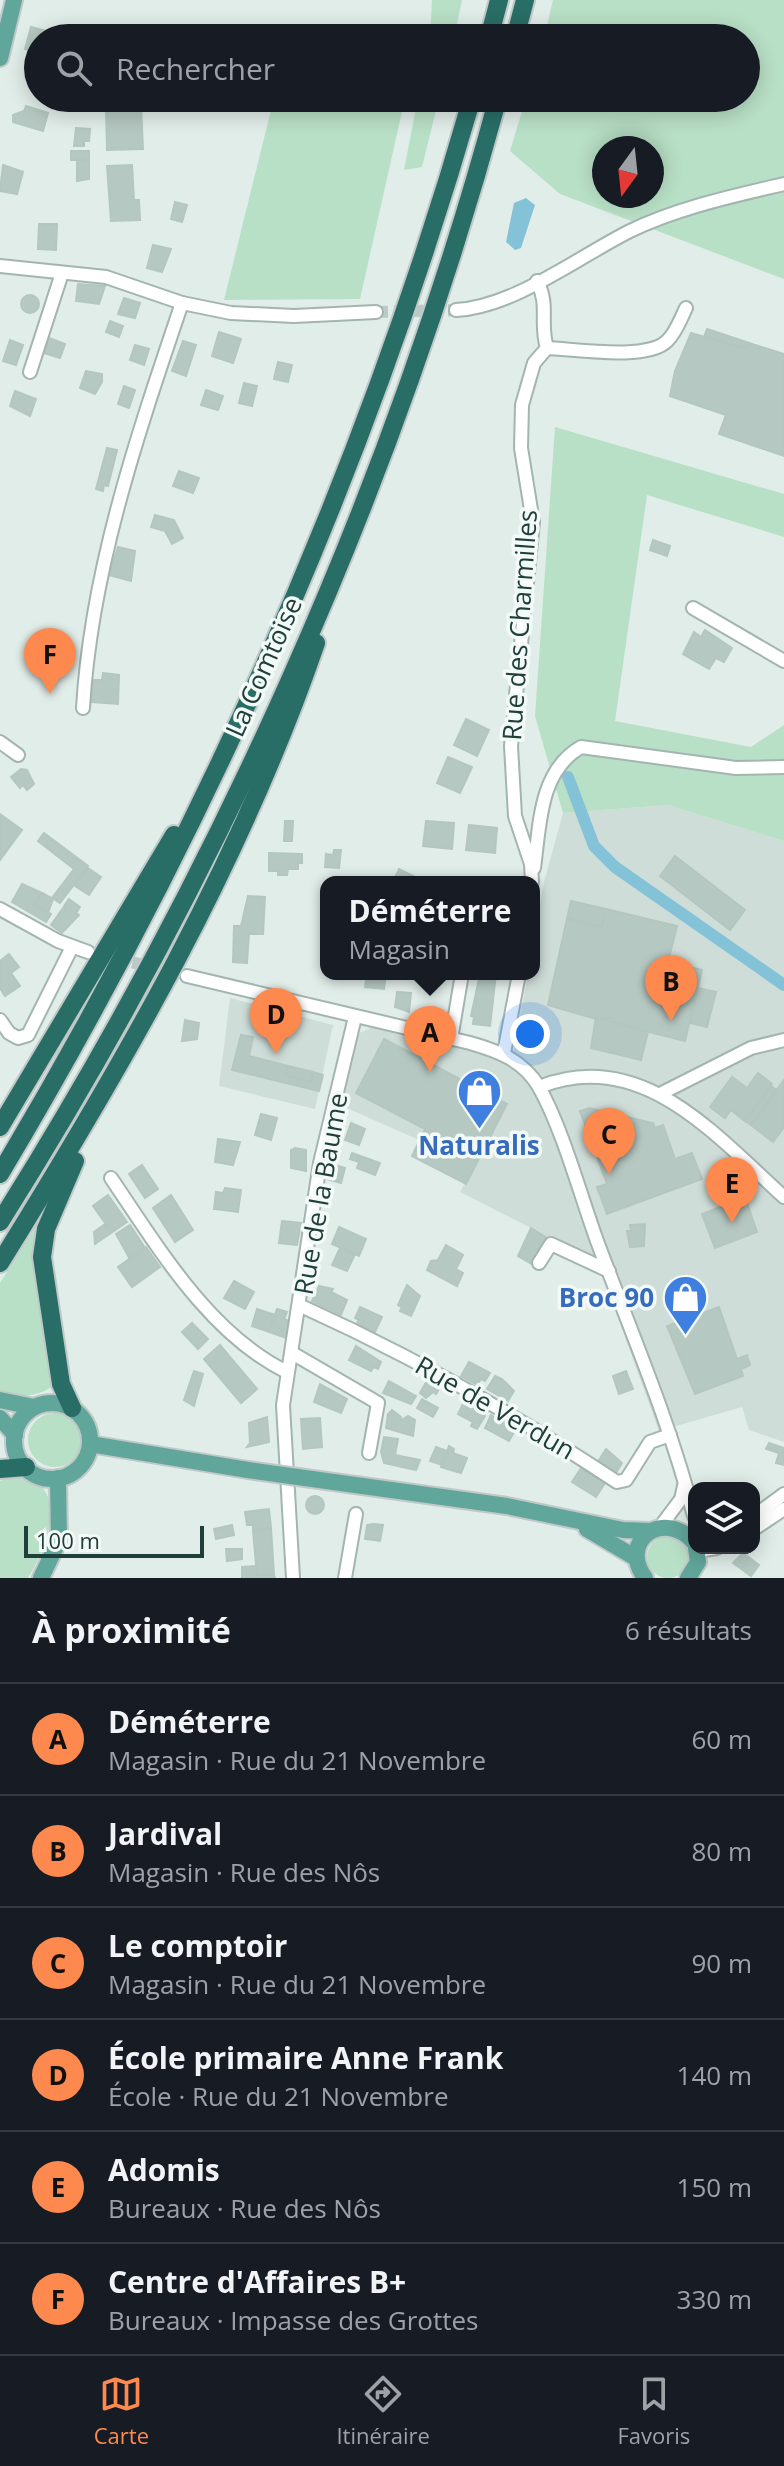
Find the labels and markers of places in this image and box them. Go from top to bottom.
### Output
pin: F [24,628,76,694]
pin: B [645,955,697,1021]
pin: D [250,988,302,1054]
pin: A [404,1006,456,1072]
shop icon: Naturalis [455,1067,503,1130]
pin: C [583,1108,635,1174]
place label: Naturalis [418,1127,540,1163]
pin: E [706,1157,758,1223]
shop icon: Broc 90 [661,1274,709,1337]
place label: Broc 90 [559,1279,654,1315]

